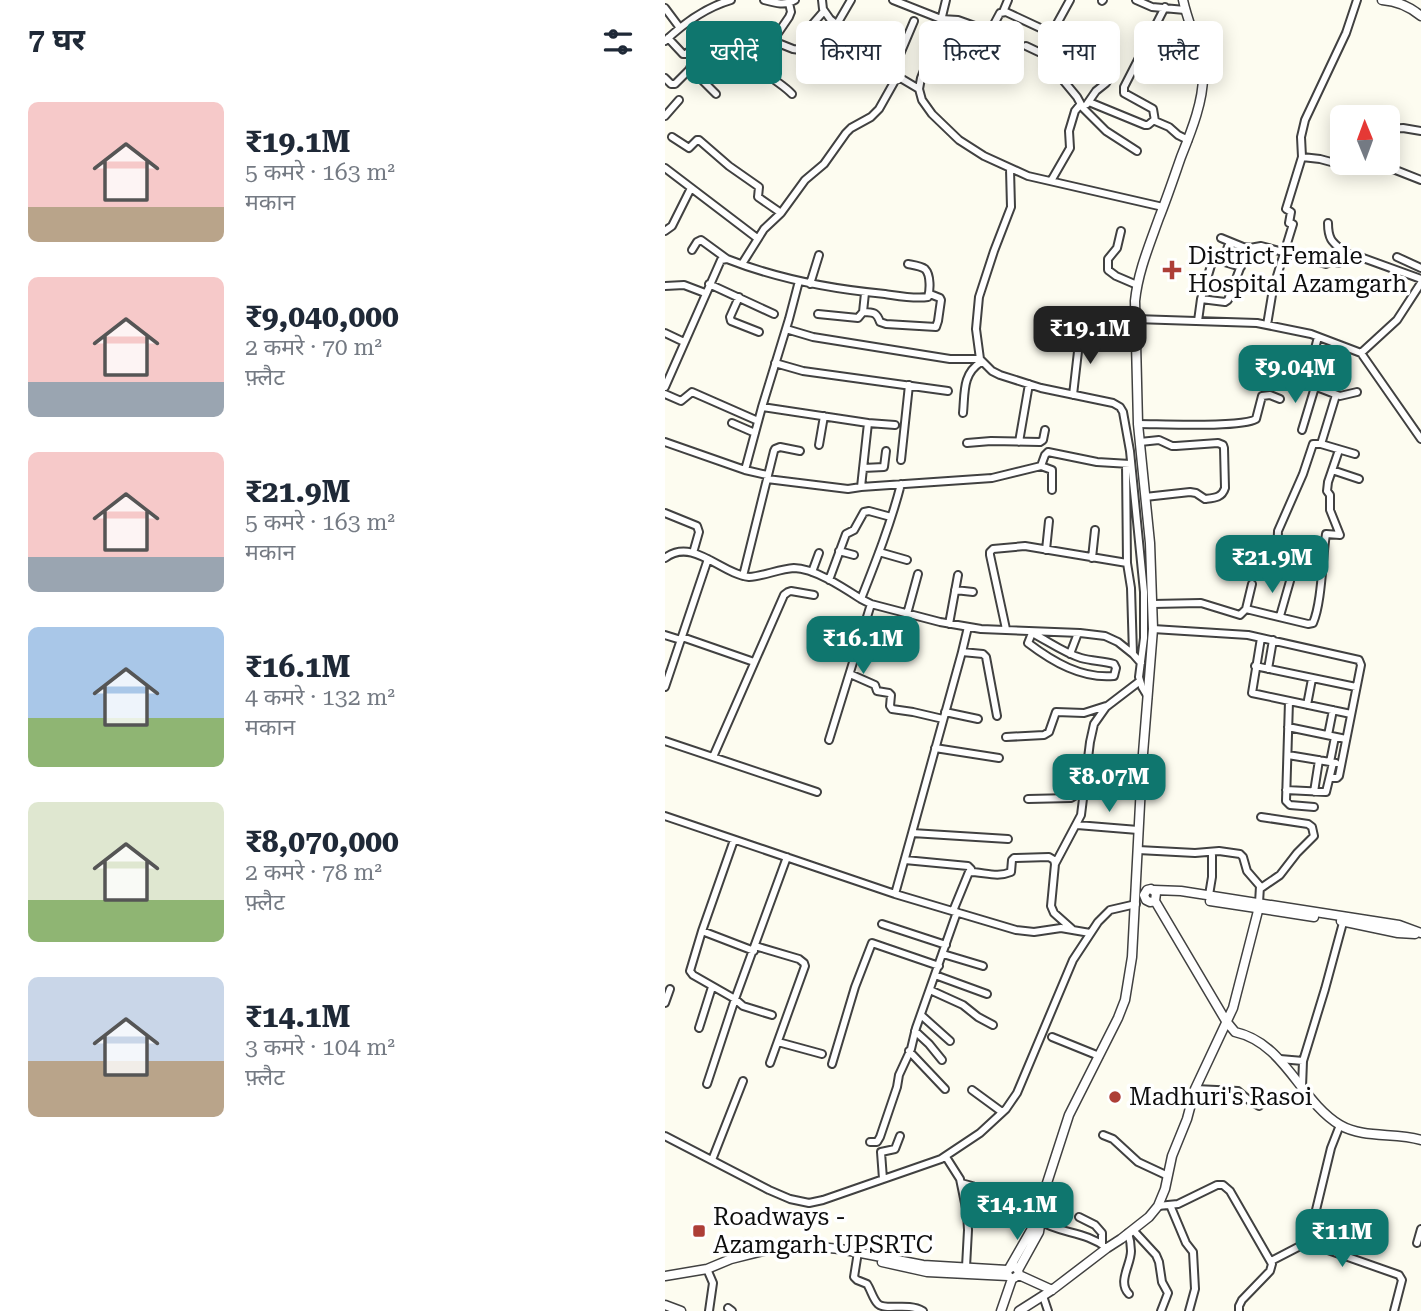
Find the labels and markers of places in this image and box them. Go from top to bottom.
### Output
place label: District Female Hospital Azamgarh [1188,242,1407,298]
marker: District Female Hospital Azamgarh [1162,260,1182,280]
pin: ₹19.1M [1033,306,1147,366]
pin: ₹9.04M [1238,346,1352,405]
pin: ₹21.9M [1215,536,1329,595]
pin: ₹16.1M [806,616,920,676]
pin: ₹8.07M [1052,754,1166,814]
place label: Madhuri's Rasoi [1129,1083,1313,1111]
marker: Madhuri's Rasoi [1107,1089,1123,1105]
pin: ₹14.1M [960,1182,1074,1242]
place label: Roadways - Azamgarh UPSRTC [713,1203,933,1259]
pin: ₹11M [1301,1210,1383,1269]
marker: Roadways - Azamgarh UPSRTC [691,1223,707,1239]

